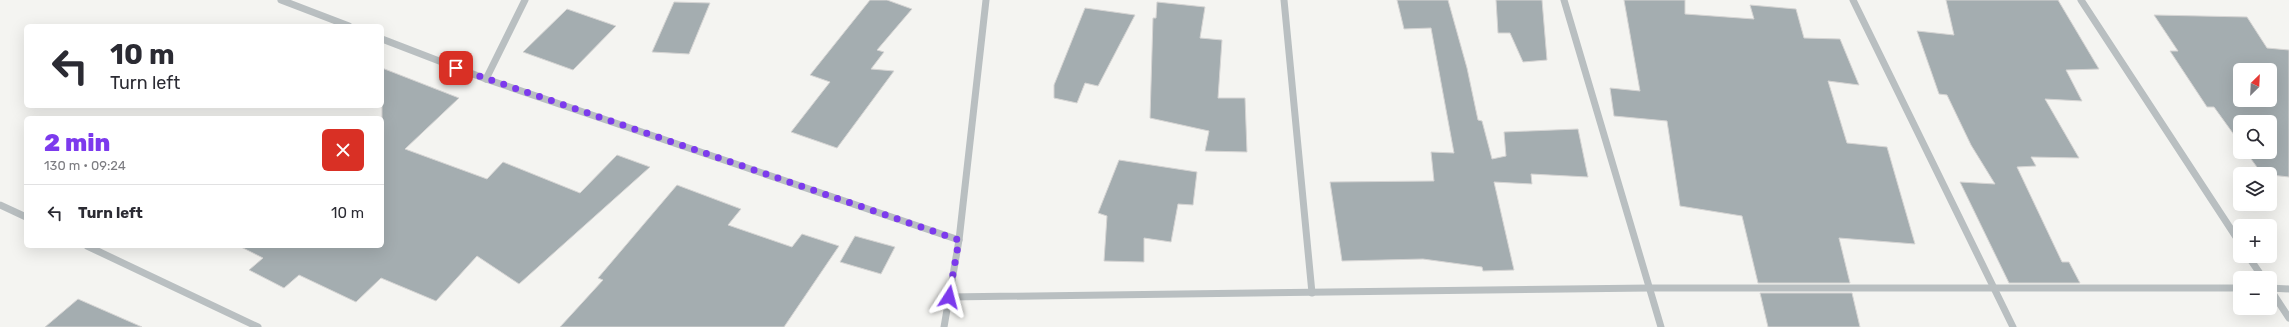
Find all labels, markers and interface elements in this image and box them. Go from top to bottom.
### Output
text: 10 m [110,38,175,71]
icon: left [44,40,96,92]
pin [439,51,473,85]
icon: arrive [445,57,467,79]
north arrow [2233,63,2277,107]
map controls [2233,63,2277,315]
text: Turn left [110,72,180,94]
button: search [2233,115,2277,159]
text: 2 min [44,129,110,157]
button: close [322,129,364,171]
text: 130 m · 09:24 [44,158,126,173]
button: layers [2233,167,2277,211]
icon: left [44,202,66,224]
text: Turn left [78,204,143,222]
text: 10 m [331,204,364,222]
button: + [2233,219,2277,263]
button: − [2233,271,2277,315]
position arrow [928,276,970,318]

